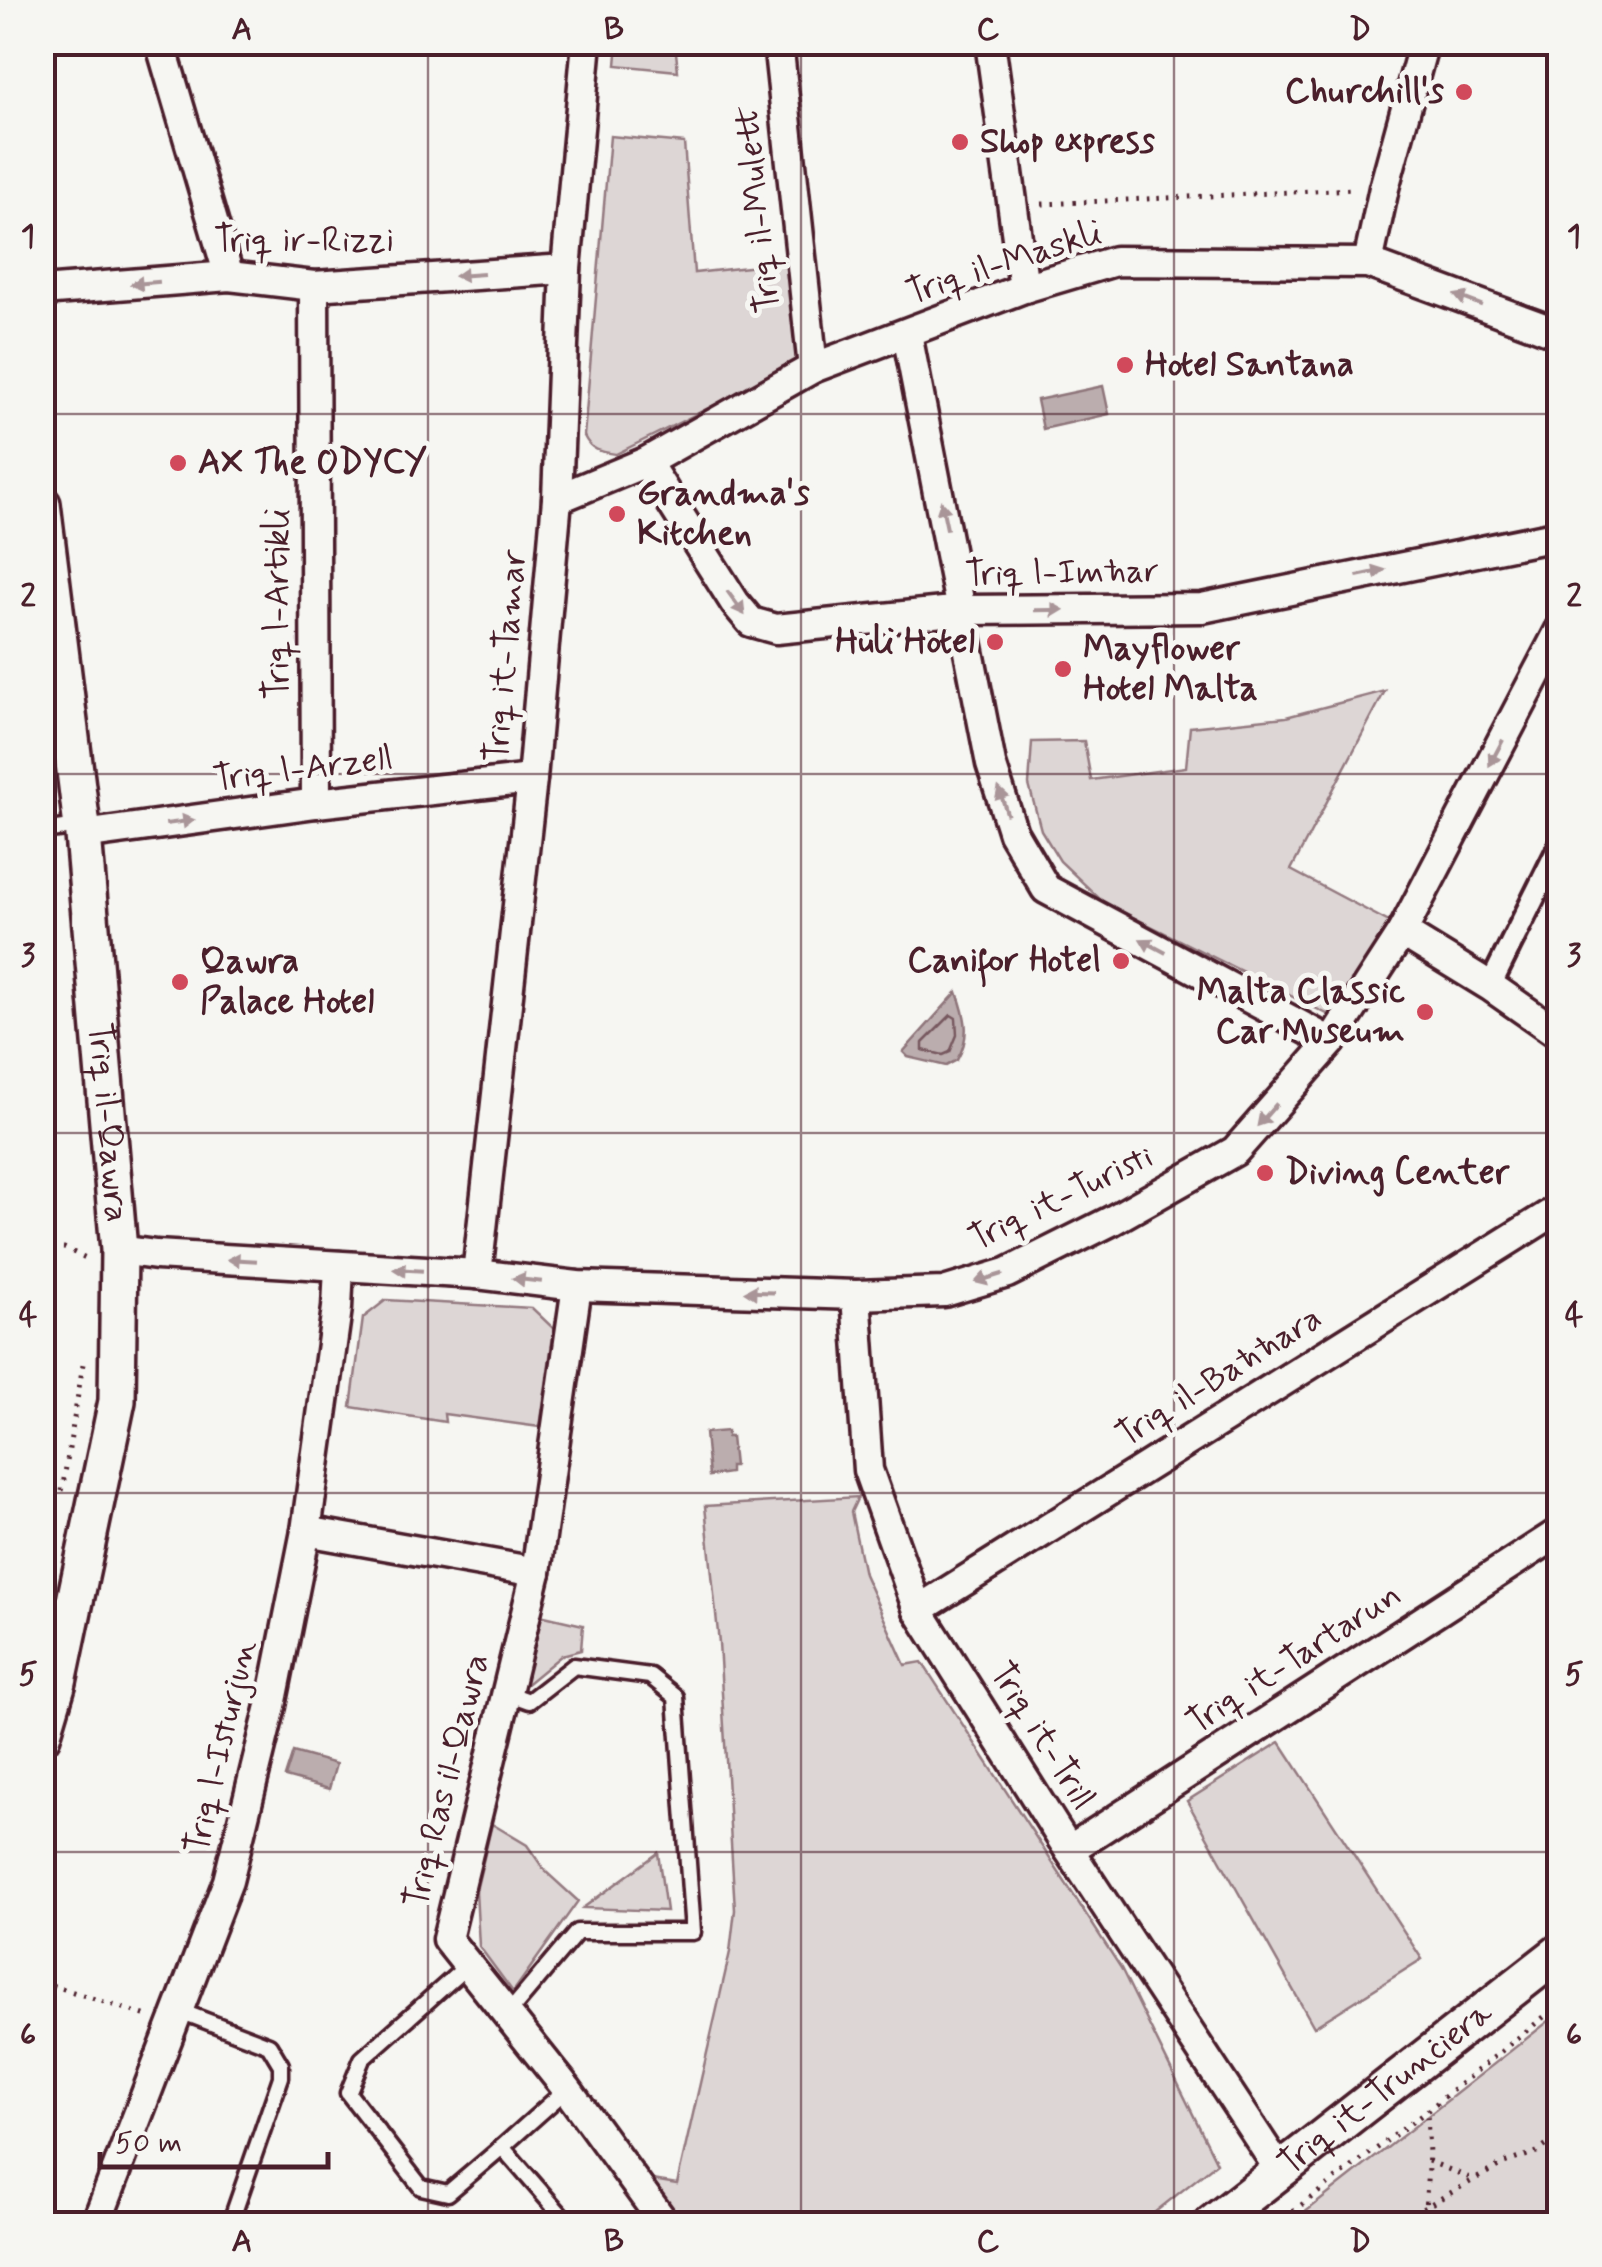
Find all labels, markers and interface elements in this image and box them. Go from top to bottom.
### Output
text: A [232,9,252,51]
text: B [604,9,624,51]
text: C [977,9,1000,51]
text: D [1349,9,1371,51]
place label: Churchill's [1285,69,1445,115]
marker: Churchill's [1453,81,1475,103]
street label: Triq il-Mulett [724,103,792,315]
place label: Shop express [980,119,1155,165]
marker: Shop express [949,131,971,153]
street label: Triq il-Maskli [900,210,1108,316]
text: 1 [21,216,35,258]
text: 1 [1567,216,1581,258]
street label: Triq ir-Rizzi [214,218,394,264]
one-way arrow [452,268,484,284]
one-way arrow [128,275,160,291]
one-way arrow [1453,292,1483,307]
place label: Hotel Santana [1145,342,1354,388]
marker: Hotel Santana [1114,354,1136,376]
place label: AX The ODYCY [198,440,427,486]
marker: AX The ODYCY [167,452,189,474]
place label: Grandma's Kitchen [637,471,810,557]
one-way arrow [935,499,951,530]
marker: Grandma's Kitchen [606,503,628,525]
street label: Triq l-Artikli [255,508,301,700]
street label: Triq it-Tamar [474,547,538,764]
street label: Triq l-Imħar [964,548,1160,598]
one-way arrow [1356,565,1387,581]
text: 2 [20,576,36,618]
text: 2 [1566,576,1582,618]
one-way arrow [726,589,745,616]
one-way arrow [1034,602,1066,618]
place label: Huli Hotel [835,619,975,665]
place label: Mayflower Hotel Malta [1083,626,1258,712]
marker: Huli Hotel [984,631,1006,653]
marker: Mayflower Hotel Malta [1052,658,1074,680]
street label: Triq l-Arzell [210,735,396,803]
one-way arrow [1488,739,1505,768]
one-way arrow [995,786,1010,816]
one-way arrow [164,814,196,830]
text: 3 [21,935,36,977]
text: 3 [1567,935,1582,977]
place label: Canifor Hotel [907,938,1101,988]
one-way arrow [1138,938,1167,955]
place label: Qawra Palace Hotel [200,939,374,1025]
marker: Canifor Hotel [1110,950,1132,972]
place label: Malta Classic Car Museum [1197,969,1405,1055]
marker: Qawra Palace Hotel [169,971,191,993]
marker: Malta Classic Car Museum [1414,1001,1436,1023]
street label: Triq il-Qawra [76,1021,139,1224]
one-way arrow [1256,1102,1278,1127]
street label: Triq it-Turisti [961,1134,1161,1262]
place label: Diving Center [1285,1150,1511,1197]
marker: Diving Center [1254,1162,1276,1184]
one-way arrow [225,1252,257,1268]
one-way arrow [392,1262,424,1278]
one-way arrow [974,1271,1004,1286]
one-way arrow [511,1272,543,1288]
one-way arrow [742,1284,774,1300]
text: 4 [19,1295,38,1337]
street label: Triq il-Baħħara [1107,1295,1331,1459]
text: 4 [1565,1295,1584,1337]
street label: Triq it-Tartarun [1178,1572,1410,1746]
street label: Triq l-Isturjun [174,1636,268,1858]
street label: Triq Ras il-Qawra [393,1649,501,1913]
street label: Triq it-Trill [978,1653,1106,1819]
text: 5 [18,1654,38,1696]
text: 5 [1564,1654,1584,1696]
street label: Triq it-Trunċiera [1269,1990,1503,2187]
text: 6 [20,2014,36,2056]
text: 6 [1566,2014,1582,2056]
scale bar [100,2107,328,2169]
text: 50 m [115,2124,182,2163]
text: A [232,2221,252,2263]
text: B [604,2221,624,2263]
text: C [977,2221,1000,2263]
text: D [1349,2221,1371,2263]

